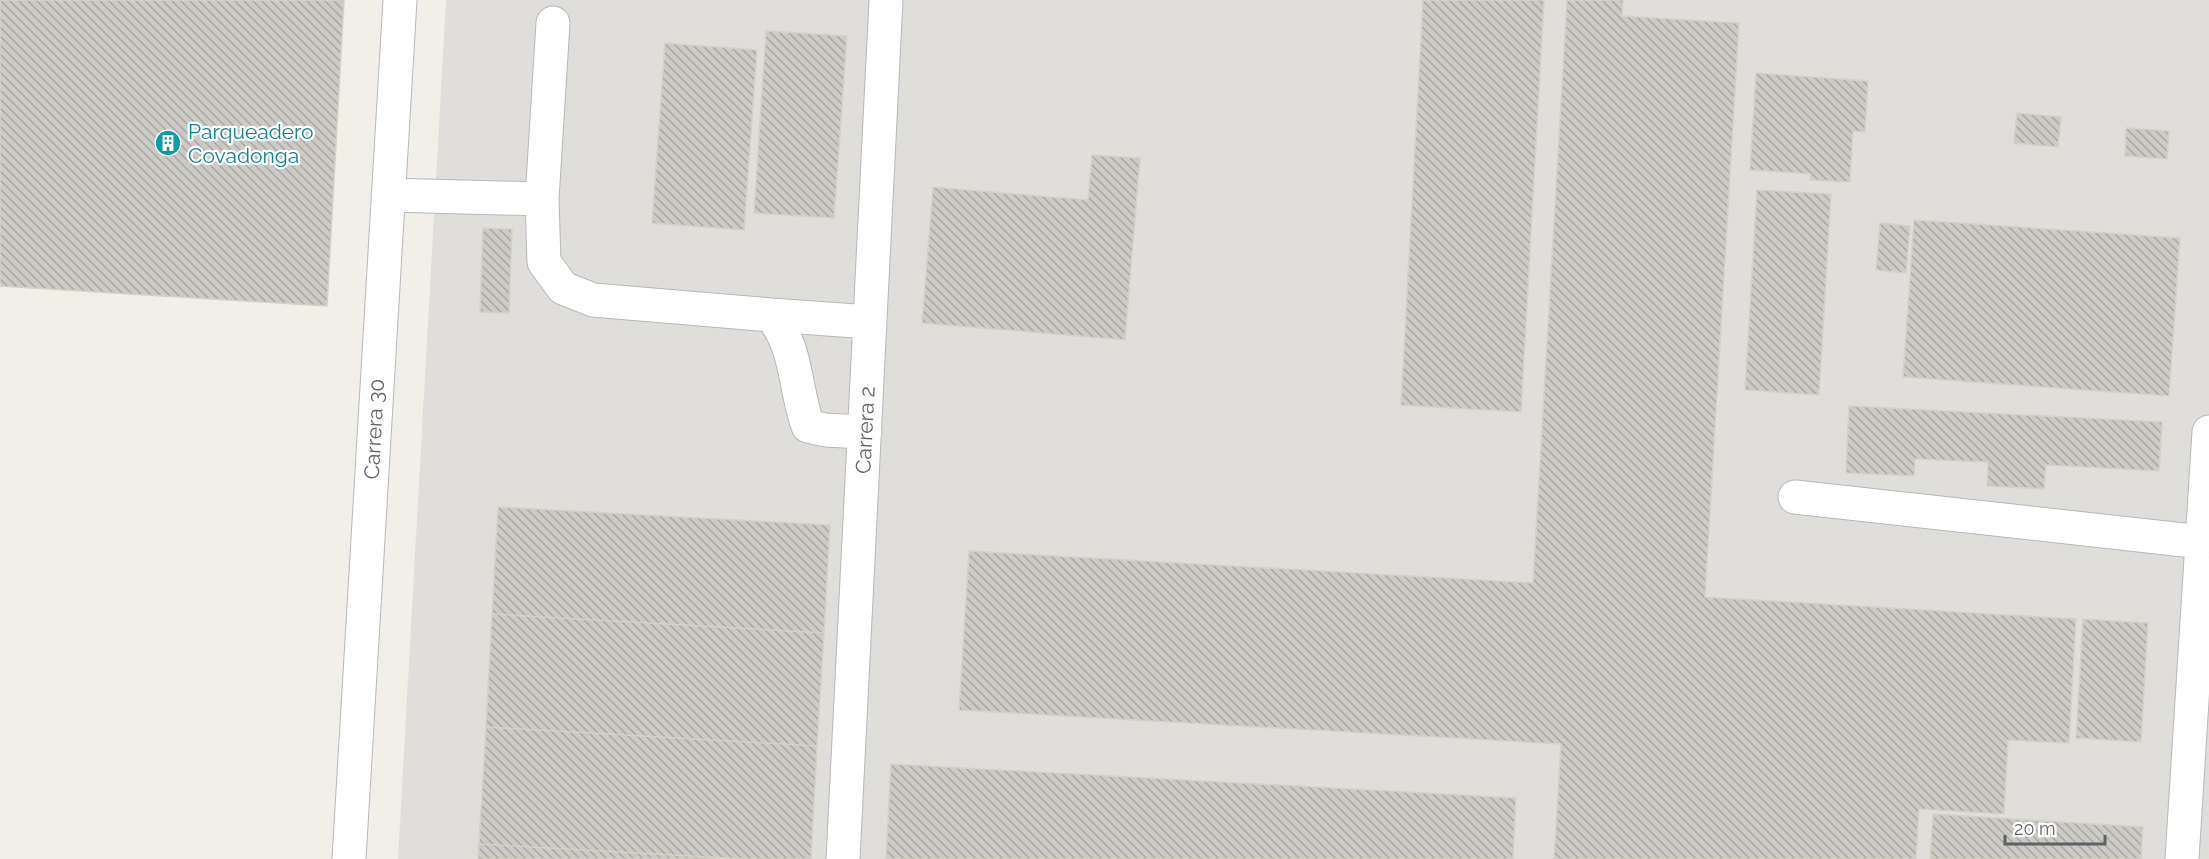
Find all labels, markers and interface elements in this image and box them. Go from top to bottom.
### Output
place label: Parqueadero Covadonga [188,119,314,168]
building icon: Parqueadero Covadonga [153,128,183,158]
street label: Carrera 30 [359,378,389,480]
street label: Carrera 2 [850,386,880,474]
scale bar [2005,808,2106,846]
text: 20 m [2014,818,2056,839]

